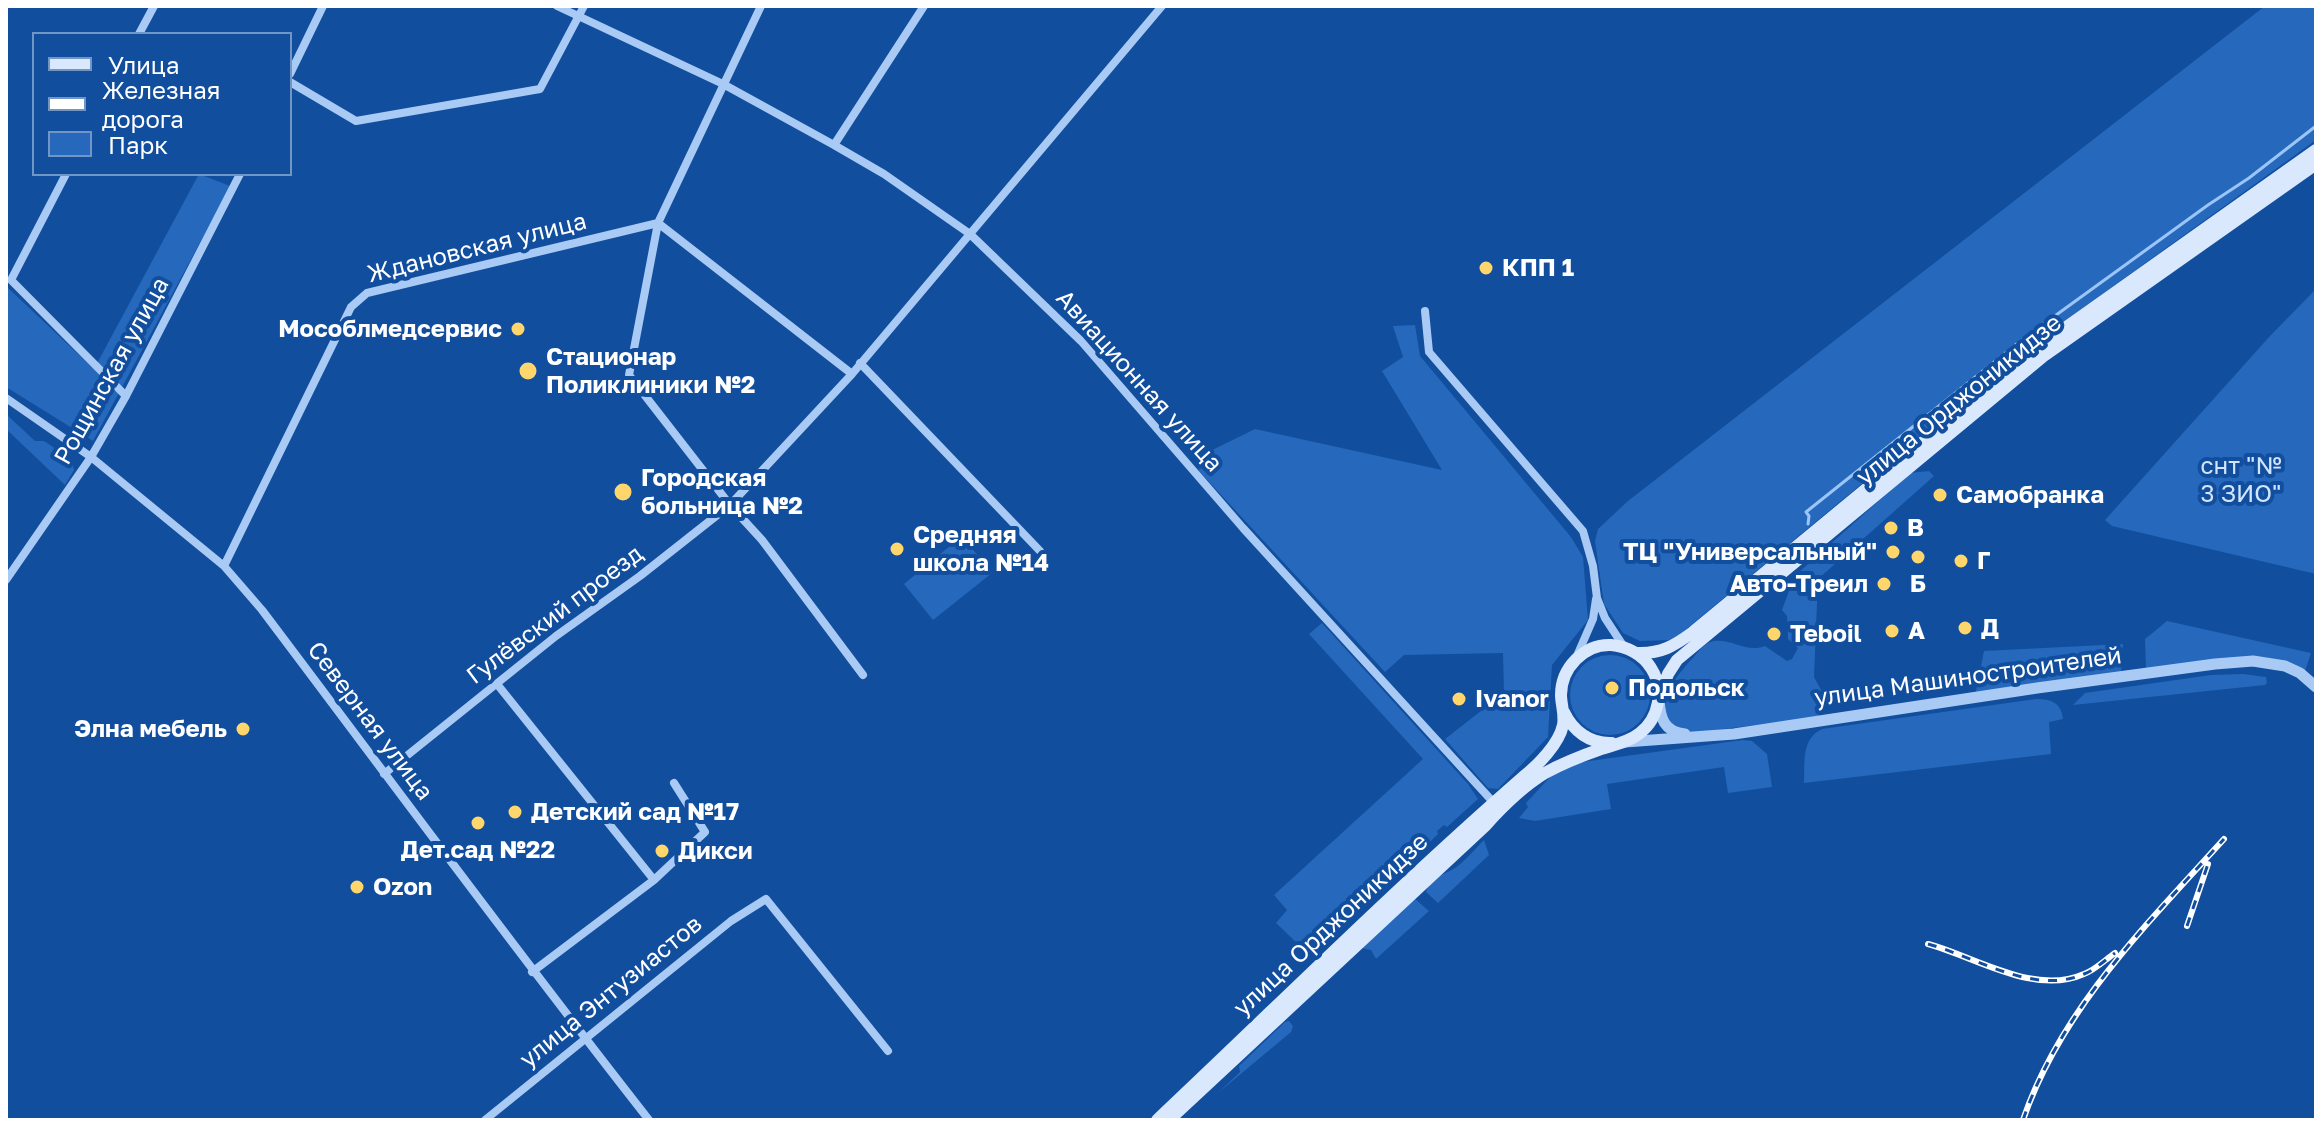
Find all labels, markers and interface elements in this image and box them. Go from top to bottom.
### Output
legend [32,32,292,176]
text: Улица [108,50,180,79]
text: Железная дорога [102,75,220,133]
text: Парк [108,130,168,159]
street label: Ждановская улица [365,207,589,289]
place label: КПП 1 [1502,254,1574,282]
marker: КПП 1 [1477,259,1495,277]
street label: Рощинская улица [49,272,175,470]
street label: Авиационная улица [1050,284,1228,478]
street label: улица Орджоникидзе [1851,308,2067,492]
place label: Мособлмедсервис [278,315,502,343]
marker: Мособлмедсервис [509,320,527,338]
place label: Стационар Поликлиники №2 [546,343,755,399]
marker: Стационар Поликлиники №2 [517,360,539,382]
park label: снт "№ 3 ЗИО" [2200,452,2282,508]
place label: Городская больница №2 [641,464,803,520]
marker: Городская больница №2 [612,481,634,503]
place label: Самобранка [1956,481,2104,509]
marker: Самобранка [1931,486,1949,504]
place label: В [1907,514,1924,542]
marker: В [1882,519,1900,537]
place label: Средняя школа №14 [913,521,1049,577]
place label: ТЦ "Универсальный" [1623,538,1877,566]
street label: Гулёвский проезд [461,539,649,691]
marker: Средняя школа №14 [888,540,906,558]
marker: ТЦ "Универсальный" [1884,543,1902,561]
place label: Г [1977,547,1990,575]
marker: Б [1909,548,1927,566]
marker: Г [1952,552,1970,570]
place label: Авто-Треил [1730,570,1868,598]
place label: Б [1910,570,1926,598]
marker: Авто-Треил [1875,575,1893,593]
place label: Д [1981,614,1999,642]
place label: А [1908,617,1925,645]
marker: Д [1956,619,1974,637]
place label: Teboil [1790,620,1862,648]
marker: А [1883,622,1901,640]
marker: Teboil [1765,625,1783,643]
street label: Северная улица [301,636,439,806]
street label: улица Машиностроителей [1812,641,2124,713]
place label: Подольск [1628,674,1745,702]
marker: Подольск [1603,679,1621,697]
place label: Ivanor [1475,685,1549,713]
marker: Ivanor [1450,690,1468,708]
place label: Элна мебель [74,715,227,743]
marker: Элна мебель [234,720,252,738]
place label: Детский сад №17 [531,798,739,826]
marker: Детский сад №17 [506,803,524,821]
marker: Дет.сад №22 [469,814,487,832]
street label: улица Орджоникидзе [1228,827,1434,1023]
place label: Дет.сад №22 [401,836,555,864]
place label: Дикси [678,837,753,865]
marker: Дикси [653,842,671,860]
place label: Ozon [373,873,432,901]
marker: Ozon [348,878,366,896]
street label: улица Энтузиастов [514,910,708,1074]

